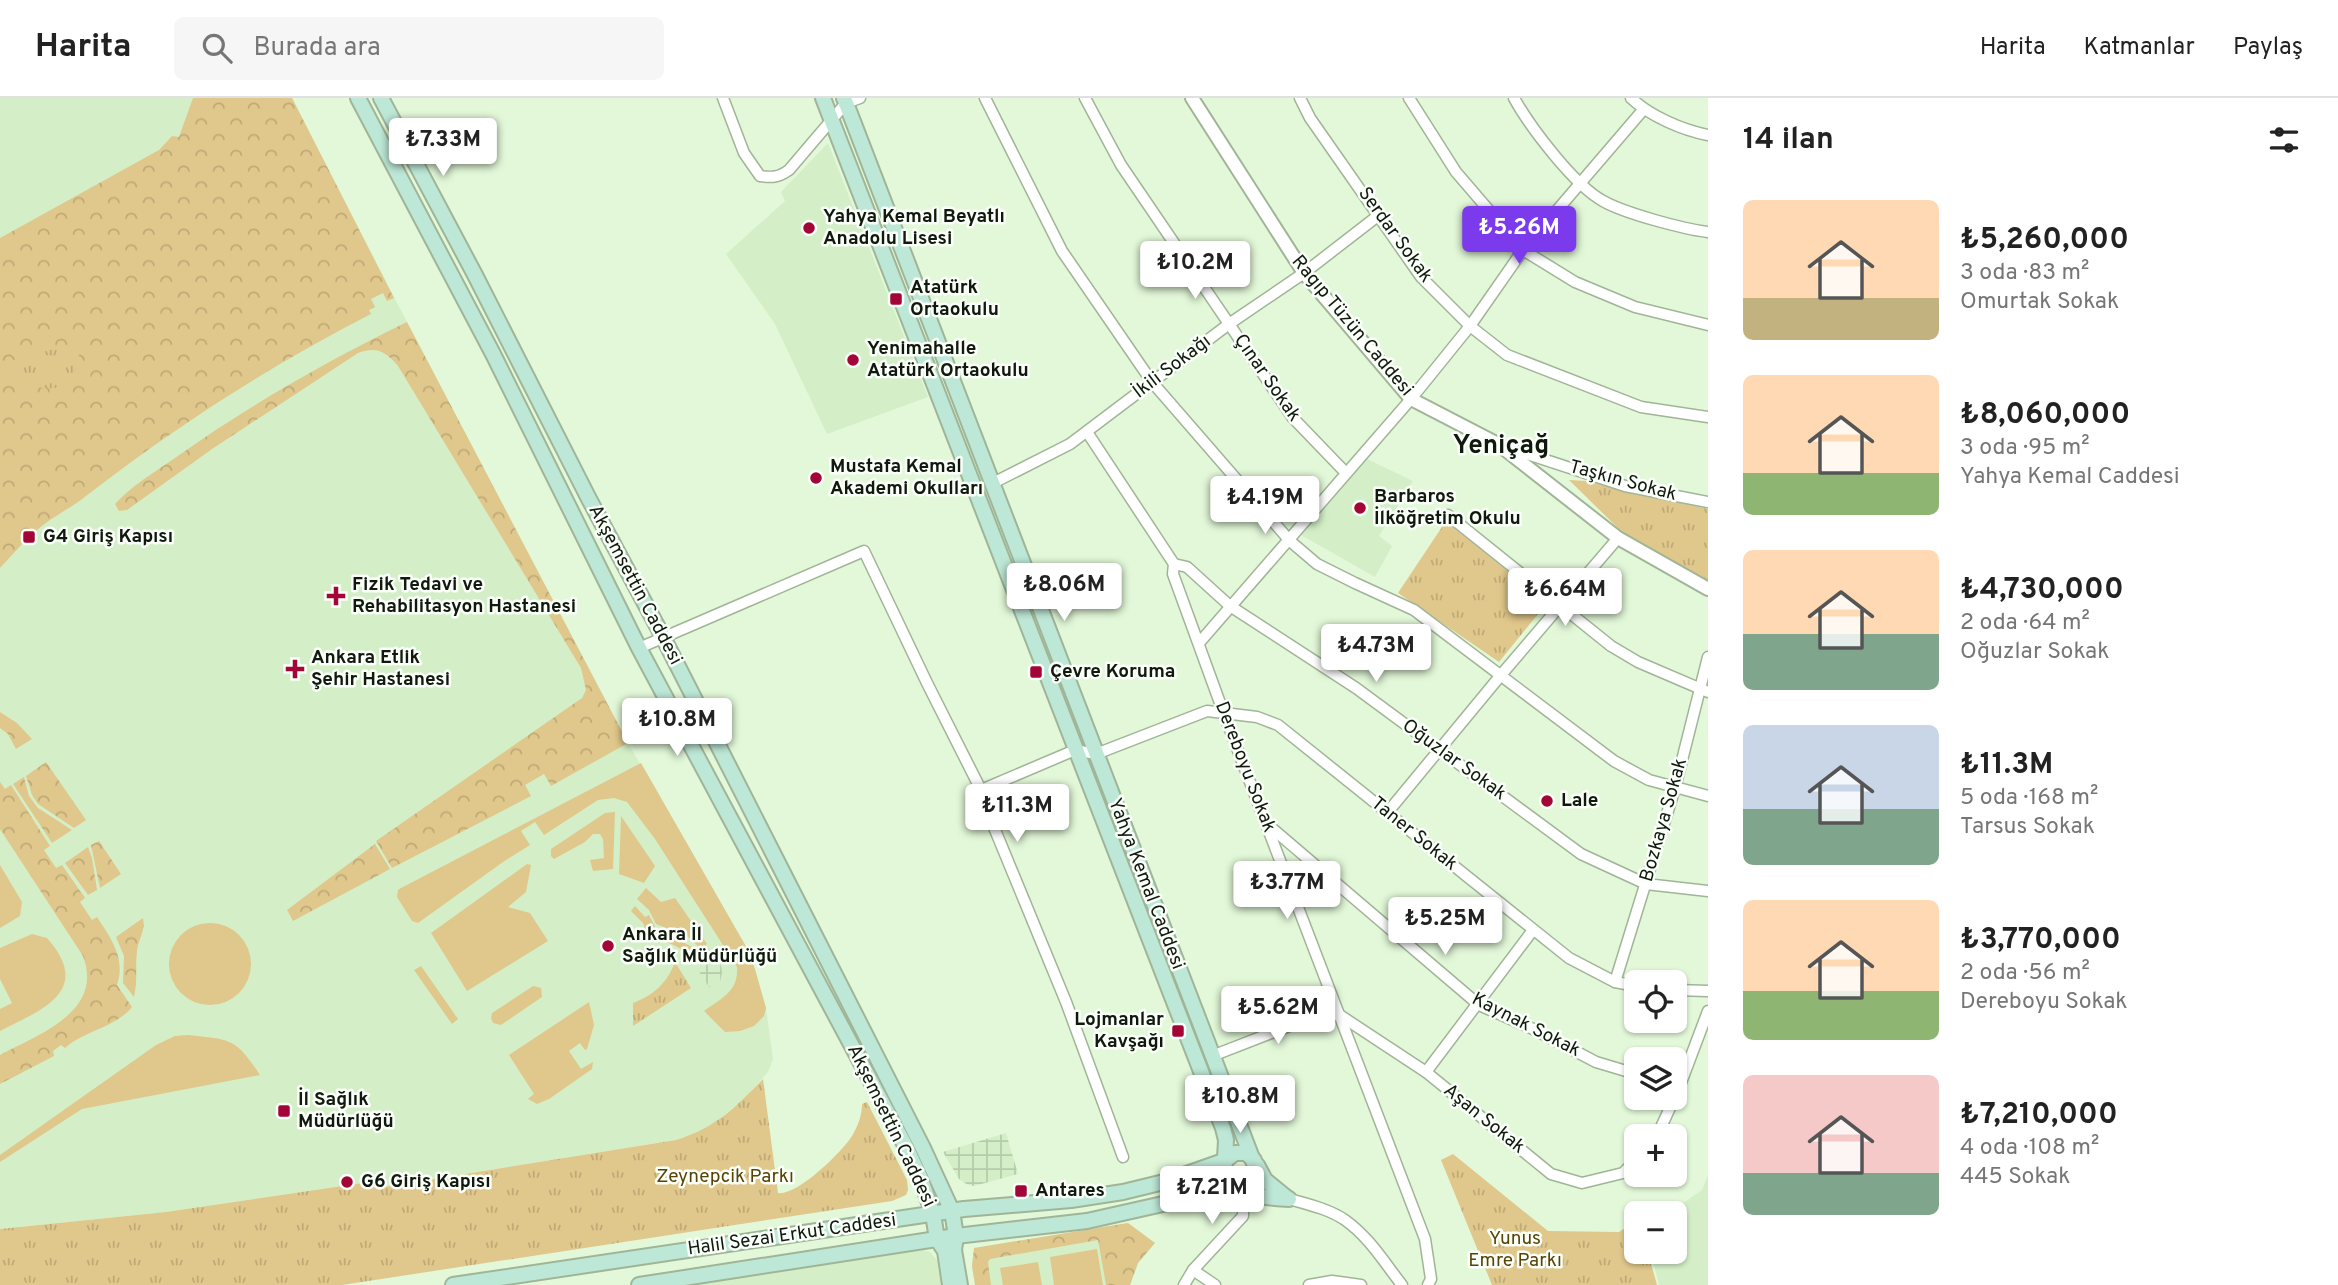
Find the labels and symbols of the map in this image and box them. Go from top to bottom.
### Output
pin: ₺7.33M [386,118,500,178]
street label: Serdar Sokak [1352,182,1438,288]
place label: Yahya Kemal Beyatlı Anadolu Lisesi [823,205,1005,251]
pin: ₺5.26M [1462,206,1576,266]
marker: Yahya Kemal Beyatlı Anadolu Lisesi [801,220,817,236]
pin: ₺10.2M [1138,242,1252,301]
street label: Ragıp Tüzün Caddesi [1286,250,1418,402]
place label: Atatürk Ortaokulu [910,276,999,322]
marker: Atatürk Ortaokulu [888,291,904,307]
street label: İkili Sokağı [1128,329,1216,404]
street label: Çınar Sokak [1228,330,1306,426]
place label: Yenimahalle Atatürk Ortaokulu [867,337,1029,383]
marker: Yenimahalle Atatürk Ortaokulu [845,352,861,368]
district label: Yeniçağ [1453,430,1549,463]
place label: Mustafa Kemal Akademi Okulları [830,455,983,501]
street label: Taşkın Sokak [1567,455,1679,507]
marker: Mustafa Kemal Akademi Okulları [808,470,824,486]
pin: ₺4.19M [1208,476,1322,536]
place label: Barbaros İlköğretim Okulu [1374,485,1521,531]
marker: Barbaros İlköğretim Okulu [1352,500,1368,516]
street label: Akşemsettin Caddesi [583,501,687,669]
place label: G4 Giriş Kapısı [43,525,173,549]
marker: G4 Giriş Kapısı [21,529,37,545]
pin: ₺8.06M [1007,564,1121,623]
pin: ₺6.64M [1508,568,1622,628]
place label: Fizik Tedavi ve Rehabilitasyon Hastanesi [352,573,576,619]
marker: Fizik Tedavi ve Rehabilitasyon Hastanesi [326,586,346,606]
pin: ₺4.73M [1319,624,1433,684]
place label: Ankara Etlik Şehir Hastanesi [311,646,450,692]
marker: Ankara Etlik Şehir Hastanesi [285,659,305,679]
place label: Çevre Koruma [1050,660,1175,684]
marker: Çevre Koruma [1028,664,1044,680]
pin: ₺10.8M [620,698,734,758]
street label: Dereboyu Sokak [1209,698,1281,836]
street label: Oğuzlar Sokak [1397,714,1511,806]
street label: Bozkaya Sokak [1635,755,1693,885]
pin: ₺11.3M [960,784,1074,844]
place label: Lale [1561,789,1598,813]
street label: Taner Sokak [1366,792,1462,876]
marker: Lale [1539,793,1555,809]
street label: Yahya Kemal Caddesi [1102,795,1190,973]
pin: ₺3.77M [1230,862,1344,921]
pin: ₺5.25M [1388,898,1502,957]
place label: Ankara İl Sağlık Müdürlüğü [622,922,777,969]
marker: Ankara İl Sağlık Müdürlüğü [600,938,616,954]
pin: ₺5.62M [1221,986,1335,1046]
street label: Kaynak Sokak [1467,987,1585,1063]
place label: Lojmanlar Kavşağı [1074,1008,1164,1054]
marker: Lojmanlar Kavşağı [1170,1023,1186,1039]
street label: Akşemsettin Caddesi [841,1041,941,1211]
pin: ₺10.8M [1183,1076,1297,1135]
street label: Aşan Sokak [1438,1079,1530,1159]
place label: İl Sağlık Müdürlüğü [298,1087,394,1134]
marker: İl Sağlık Müdürlüğü [276,1103,292,1119]
park label: Zeynepcik Parkı [656,1165,794,1189]
pin: ₺7.21M [1155,1166,1269,1226]
place label: G6 Giriş Kapısı [361,1170,491,1194]
marker: G6 Giriş Kapısı [339,1174,355,1190]
place label: Antares [1035,1179,1105,1203]
marker: Antares [1013,1183,1029,1199]
street label: Halil Sezai Erkut Caddesi [686,1208,898,1262]
park label: Yunus Emre Parkı [1468,1227,1562,1273]

